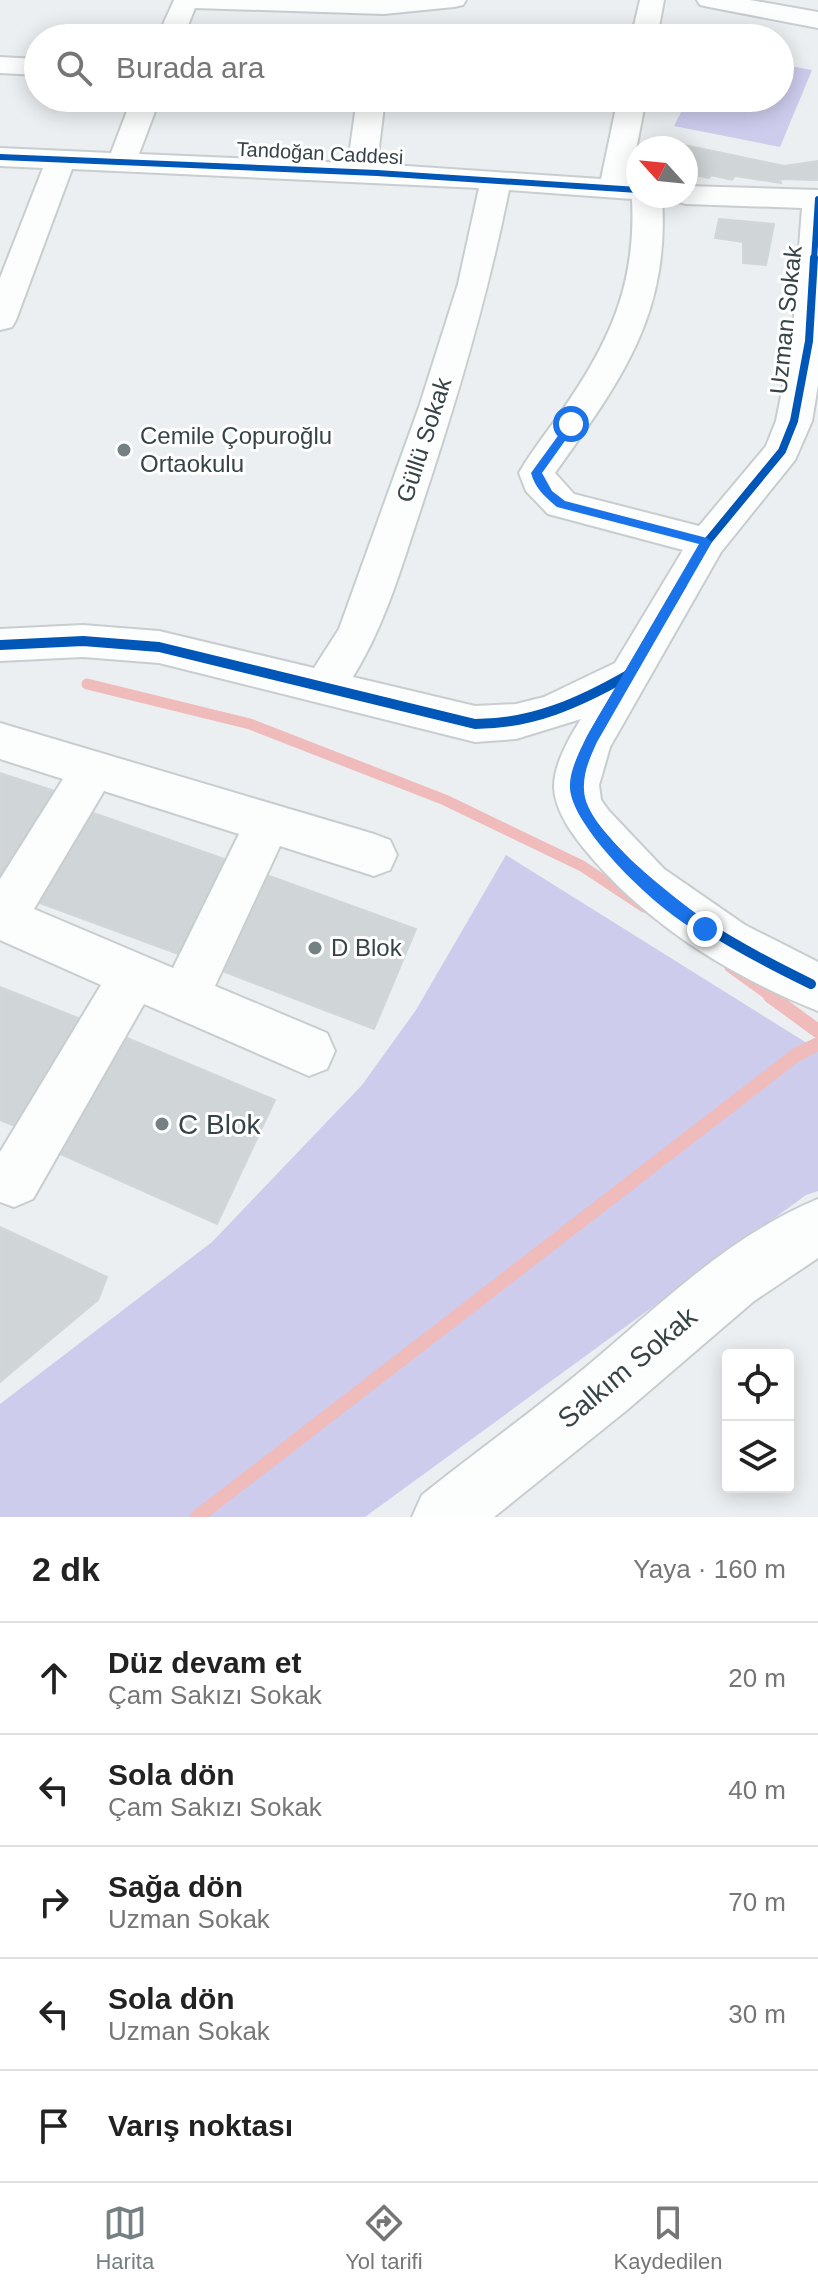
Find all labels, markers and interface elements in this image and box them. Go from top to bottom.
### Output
search box [24,24,794,112]
icon: search [52,46,96,90]
text: Burada ara [116,51,264,84]
north arrow [626,136,698,208]
street label: Tandoğan Caddesi [236,138,404,168]
street label: Uzman Sokak [764,243,807,396]
street label: Güllü Sokak [391,373,457,506]
route start [553,406,589,442]
place label: Cemile Çopuroğlu Ortaokulu [140,422,332,477]
marker: Cemile Çopuroğlu Ortaokulu [115,441,133,459]
route end [687,911,723,947]
place label: D Blok [331,934,403,961]
marker: D Blok [306,939,324,957]
place label: C Blok [178,1109,261,1140]
marker: C Blok [153,1115,171,1133]
street label: Salkım Sokak [552,1300,704,1434]
map controls [722,1349,794,1493]
button: locate [722,1349,794,1421]
button: layers [722,1421,794,1493]
text: 2 dk [32,1550,100,1588]
text: Yaya · 160 m [633,1554,786,1584]
text: Düz devam et [108,1646,301,1679]
icon: ahead [32,1656,76,1700]
text: 20 m [728,1663,786,1693]
text: Çam Sakızı Sokak [108,1680,322,1710]
text: Sola dön [108,1758,235,1791]
icon: left [32,1768,76,1812]
text: 40 m [728,1775,786,1805]
text: Çam Sakızı Sokak [108,1792,322,1822]
text: Sağa dön [108,1870,243,1903]
icon: right [32,1880,76,1924]
text: 70 m [728,1887,786,1917]
text: Uzman Sokak [108,1904,270,1934]
text: Sola dön [108,1982,235,2015]
icon: left [32,1992,76,2036]
text: 30 m [728,1999,786,2029]
text: Uzman Sokak [108,2016,270,2046]
icon: arrive [32,2104,76,2148]
text: Varış noktası [108,2109,293,2142]
tab: Harita [95,2201,154,2275]
tab: Yol tarifi [345,2201,423,2275]
tab: Kaydedilen [614,2201,722,2275]

